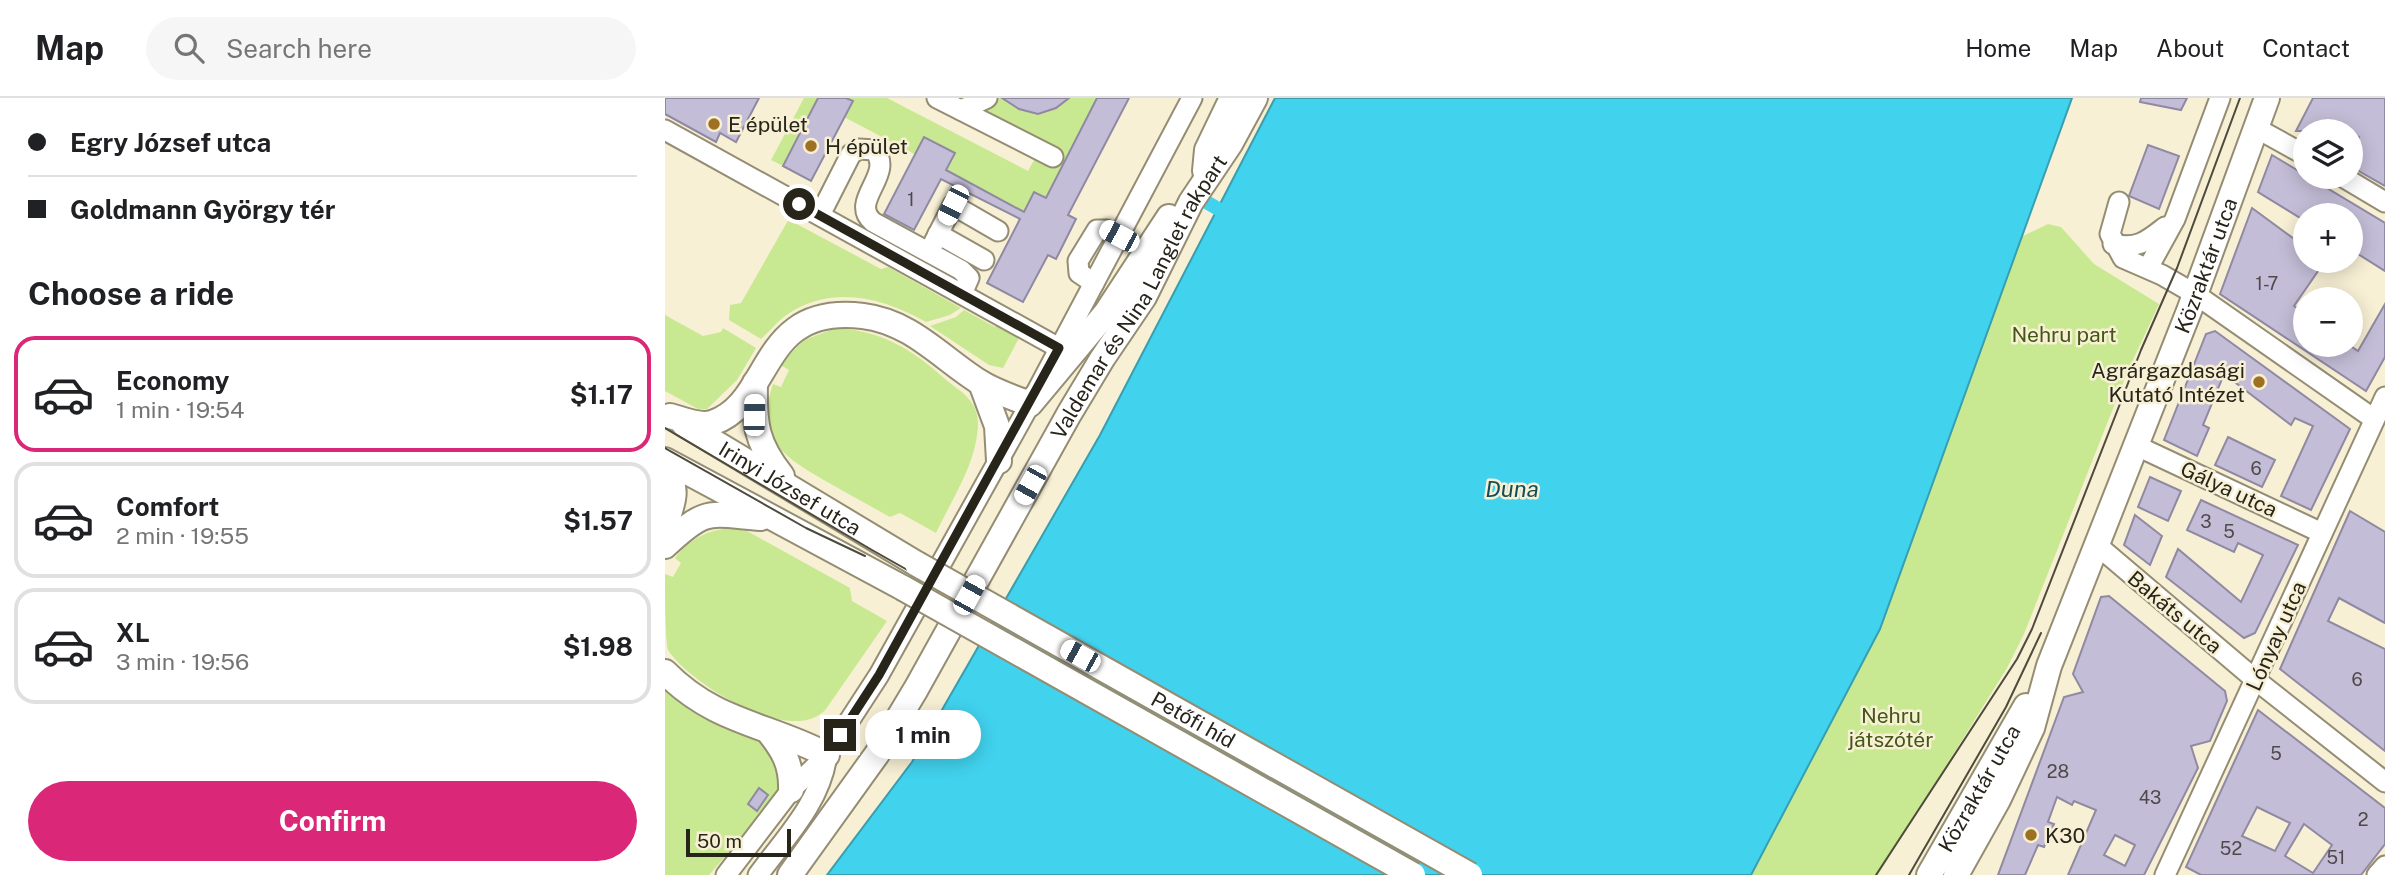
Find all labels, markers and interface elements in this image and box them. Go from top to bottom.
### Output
search box [146,17,636,80]
text: Map [35,29,104,67]
icon: search [170,29,208,67]
text: Search here [226,33,372,64]
text: Home [1965,34,2031,62]
text: Map [2069,34,2118,62]
text: About [2156,34,2224,62]
text: Contact [2262,34,2350,62]
place label: E épület [728,112,808,137]
marker: E épület [706,116,722,132]
map controls [2293,119,2363,357]
button: layers [2293,119,2363,189]
text: Egry József utca [70,127,271,158]
place label: H épület [825,134,908,159]
marker: H épület [803,138,819,154]
street label: Valdemar és Nina Langlet rakpart [1045,150,1232,443]
car [935,182,972,228]
route start [783,188,815,220]
house number: 1 [907,189,915,210]
text: Goldmann György tér [70,194,335,225]
street label: Közraktár utca [2169,194,2242,337]
button: + [2293,203,2363,273]
car [1096,217,1143,255]
house number: 1-7 [2256,273,2278,294]
text: Choose a ride [28,275,234,312]
button: − [2293,287,2363,357]
park label: Nehru part [2011,322,2117,347]
place label: Agrárgazdasági Kutató Intézet [2091,358,2245,407]
icon: car [32,363,95,426]
text: Economy [116,365,229,396]
marker: Agrárgazdasági Kutató Intézet [2251,374,2267,390]
text: $1.17 [570,379,633,410]
car [744,394,765,436]
text: 1 min · 19:54 [116,396,244,423]
street label: Irinyi József utca [715,436,866,540]
street label: Gálya utca [2177,456,2281,522]
house number: 6 [2250,458,2262,479]
car [1011,462,1050,508]
water label: Duna [1485,475,1539,502]
icon: car [32,489,95,552]
text: Comfort [116,491,219,522]
text: $1.57 [563,505,633,536]
house number: 3 [2200,511,2212,532]
house number: 5 [2223,521,2235,542]
text: 2 min · 19:55 [116,522,249,549]
street label: Bakáts utca [2123,565,2227,659]
car [950,572,989,618]
street label: Lónyay utca [2241,578,2311,694]
icon: car [32,615,95,678]
text: XL [116,617,150,648]
text: $1.98 [563,631,633,662]
car [1057,637,1104,675]
text: 3 min · 19:56 [116,648,249,675]
house number: 6 [2351,669,2363,690]
street label: Petőfi híd [1147,686,1240,753]
park label: Nehru játszótér [1848,703,1933,752]
callout: 1 min [865,710,980,760]
route end [824,719,856,751]
street label: Közraktár utca [1932,720,2025,856]
text: 1 min [895,721,951,748]
house number: 5 [2270,743,2282,764]
house number: 28 [2047,761,2069,782]
button: Confirm [28,781,637,861]
house number: 43 [2139,787,2161,808]
house number: 2 [2358,809,2368,830]
place label: K30 [2045,823,2085,848]
scale bar [686,826,791,858]
marker: K30 [2023,827,2039,843]
text: 50 m [697,830,742,852]
house number: 52 [2220,838,2242,859]
house number: 51 [2327,847,2345,868]

